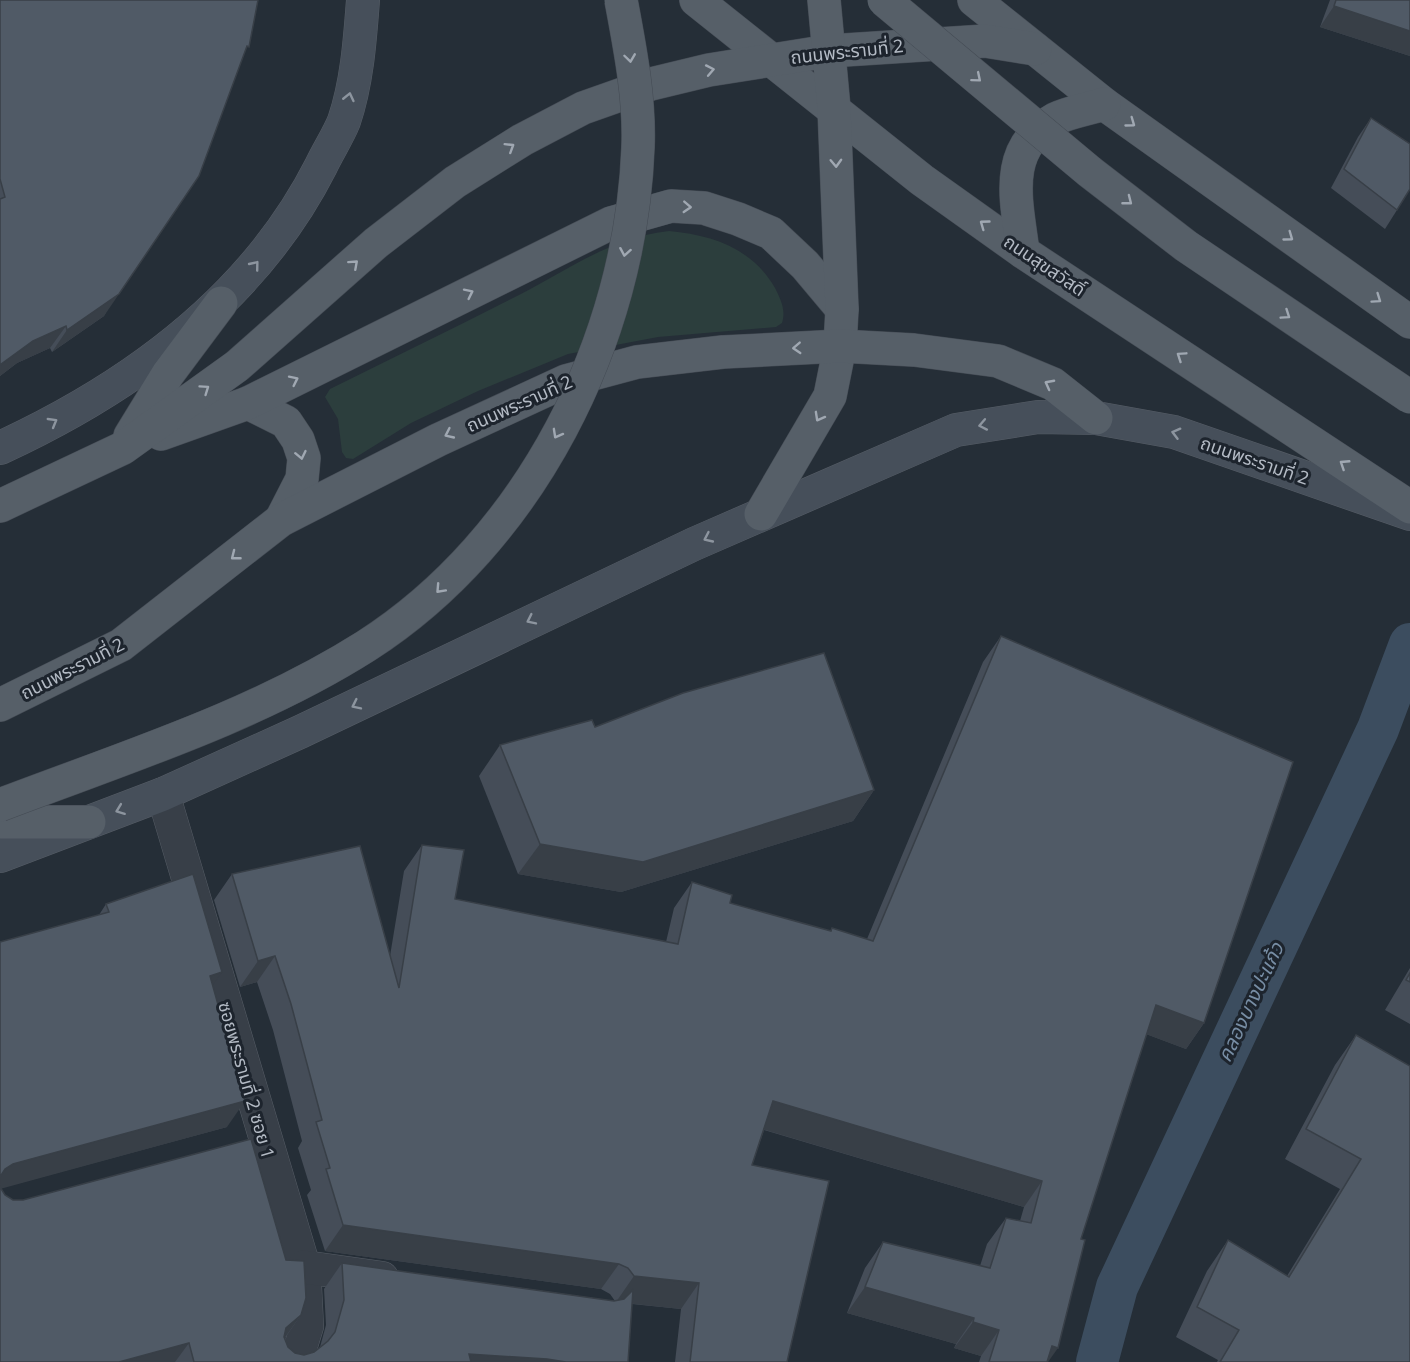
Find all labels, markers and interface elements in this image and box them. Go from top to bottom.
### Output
street label: ถนนพระรามที่ 2 [789,33,905,69]
one-way arrow [624,53,636,62]
one-way arrow [705,64,715,77]
one-way arrow [970,71,981,82]
one-way arrow [342,92,355,102]
one-way arrow [1124,116,1135,127]
one-way arrow [504,143,514,155]
one-way arrow [830,158,843,167]
one-way arrow [1122,194,1133,205]
one-way arrow [682,200,691,213]
one-way arrow [980,220,991,231]
street label: ถนนสุขสวัสดิ์ [999,229,1091,301]
one-way arrow [1283,230,1294,241]
one-way arrow [619,246,632,256]
one-way arrow [347,260,358,271]
one-way arrow [248,261,259,272]
one-way arrow [462,289,473,301]
one-way arrow [1370,292,1381,303]
one-way arrow [1280,308,1291,319]
one-way arrow [793,341,802,354]
one-way arrow [1176,353,1187,364]
street label: ถนนพระรามที่ 2 [462,369,576,437]
one-way arrow [288,376,299,388]
one-way arrow [1045,379,1056,391]
one-way arrow [198,386,209,397]
one-way arrow [814,411,826,421]
one-way arrow [47,418,57,430]
one-way arrow [978,418,988,431]
one-way arrow [444,427,455,439]
one-way arrow [553,427,564,438]
one-way arrow [1171,428,1181,441]
street label: ถนนพระรามที่ 2 [1197,430,1313,490]
one-way arrow [294,450,307,460]
one-way arrow [1339,460,1350,471]
one-way arrow [704,530,715,542]
one-way arrow [231,549,242,560]
one-way arrow [437,581,448,592]
one-way arrow [527,613,538,625]
street label: ถนนพระรามที่ 2 [16,632,128,704]
one-way arrow [351,698,362,710]
one-way arrow [115,803,126,815]
water label: คลองบางปะแก้ว [1211,937,1290,1066]
street label: ซอยพระรามที่ 2 ซอย 1 [213,999,281,1161]

